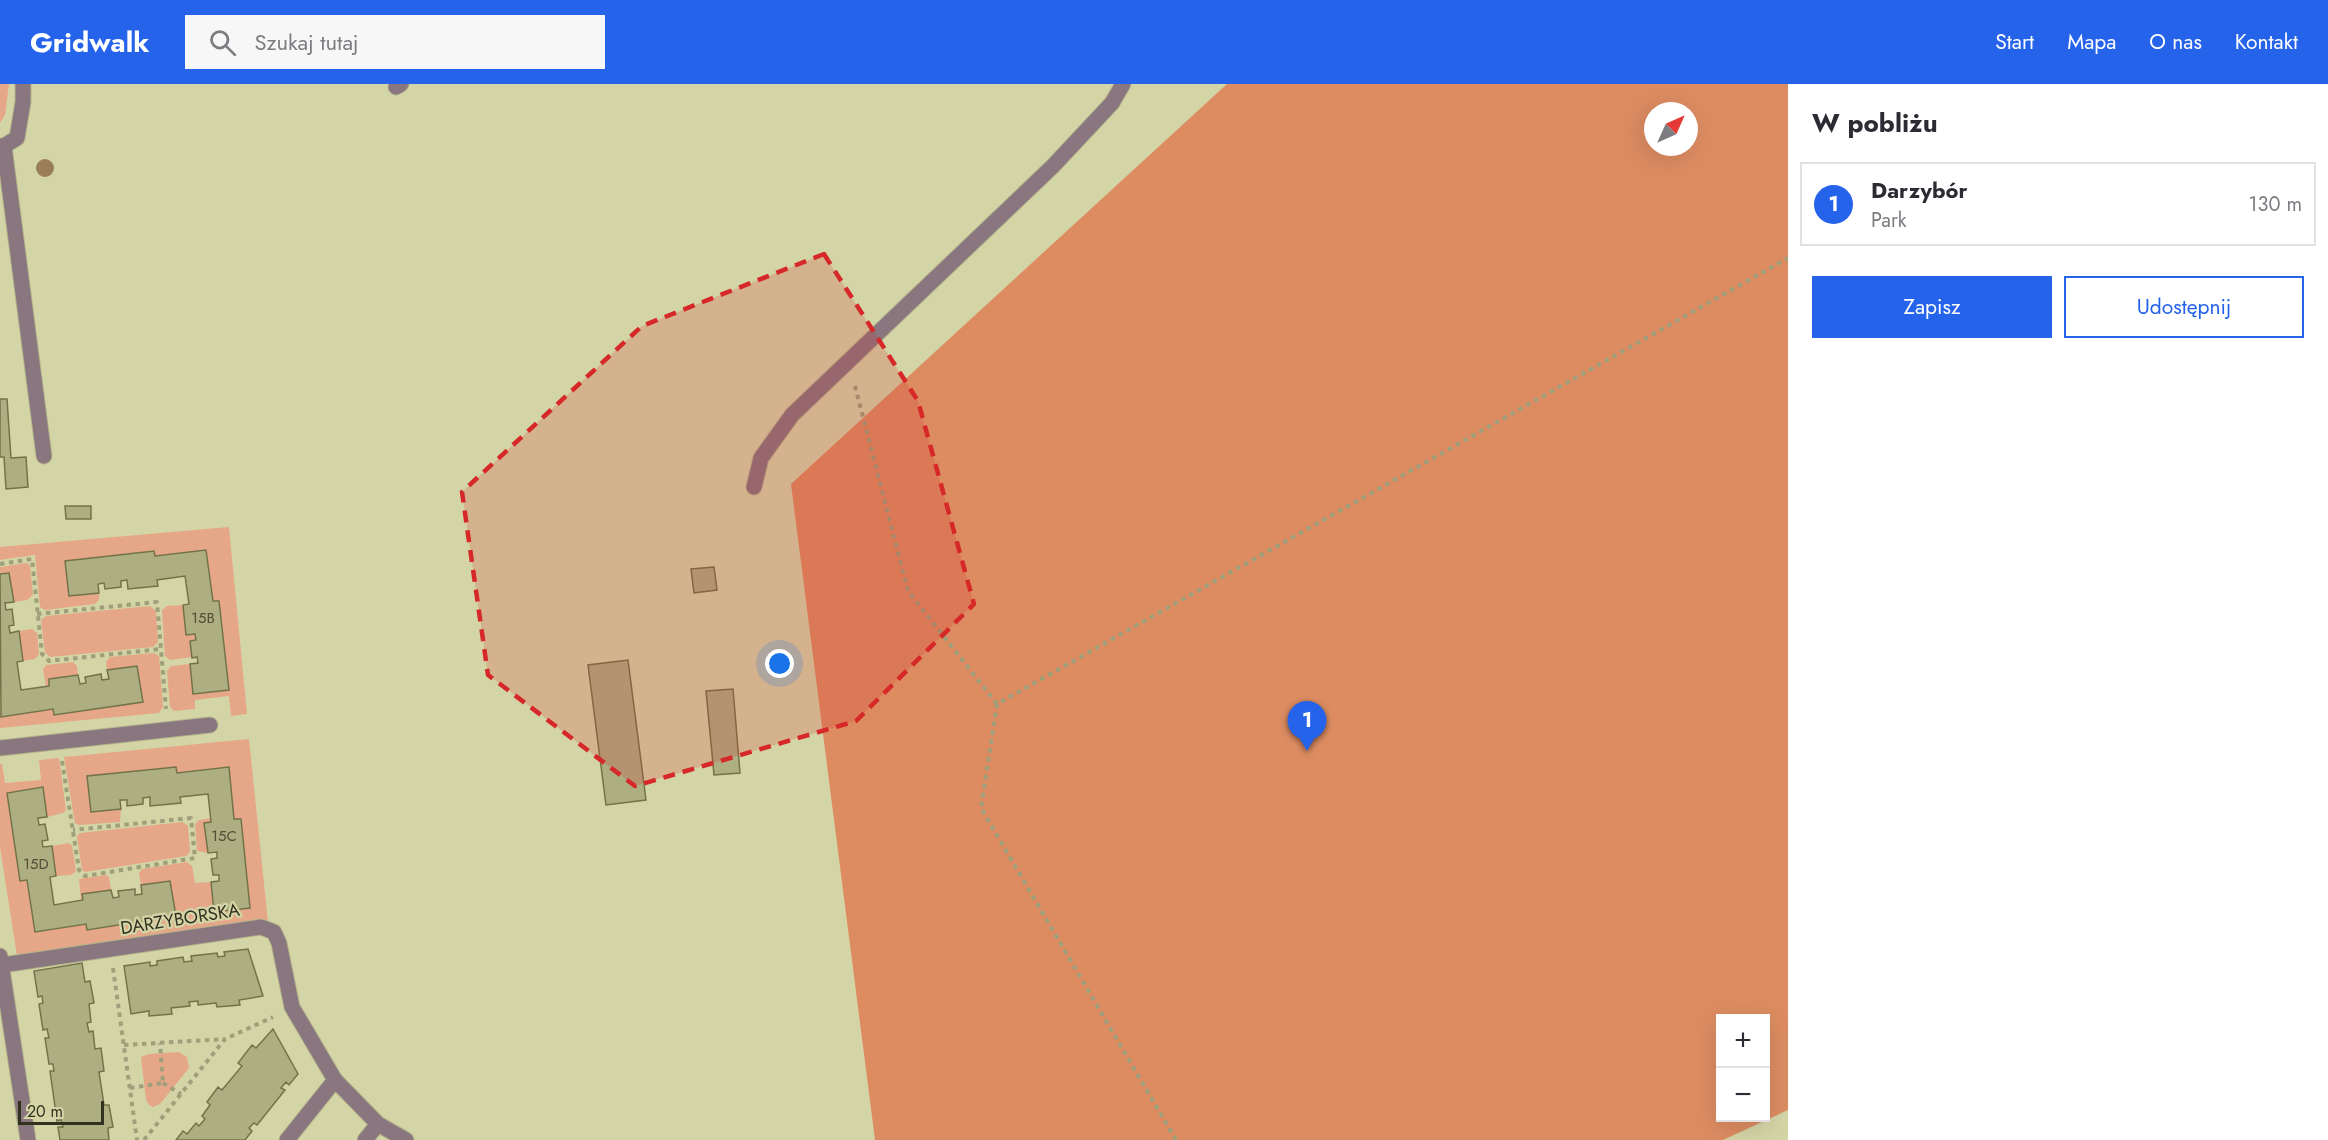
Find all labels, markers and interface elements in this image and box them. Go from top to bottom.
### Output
search box [185,15,605,69]
text: Gridwalk [30,22,149,63]
icon: search [206,26,239,59]
text: Szukaj tutaj [254,26,358,58]
text: Start [1995,27,2034,57]
text: Mapa [2067,27,2116,57]
text: O nas [2149,27,2202,57]
text: Kontakt [2235,27,2298,57]
north arrow [1644,102,1698,156]
text: W pobliżu [1812,104,1938,142]
text: Darzybór [1871,174,1968,206]
text: 1 [1828,190,1839,219]
text: 130 m [2248,190,2302,219]
text: Park [1871,206,1907,235]
button: Zapisz [1812,276,2052,338]
button: Udostępnij [2064,276,2304,338]
house number: 15B [191,607,215,629]
your location [765,649,794,678]
pin: 1 [1288,702,1326,751]
house number: 15C [211,825,237,847]
house number: 15D [23,853,49,875]
street label: DARZYBORSKA [119,897,242,941]
map controls [1716,1014,1770,1122]
button: + [1716,1014,1770,1068]
button: − [1716,1068,1770,1122]
scale bar [18,1098,104,1126]
text: 20 m [27,1100,63,1123]

